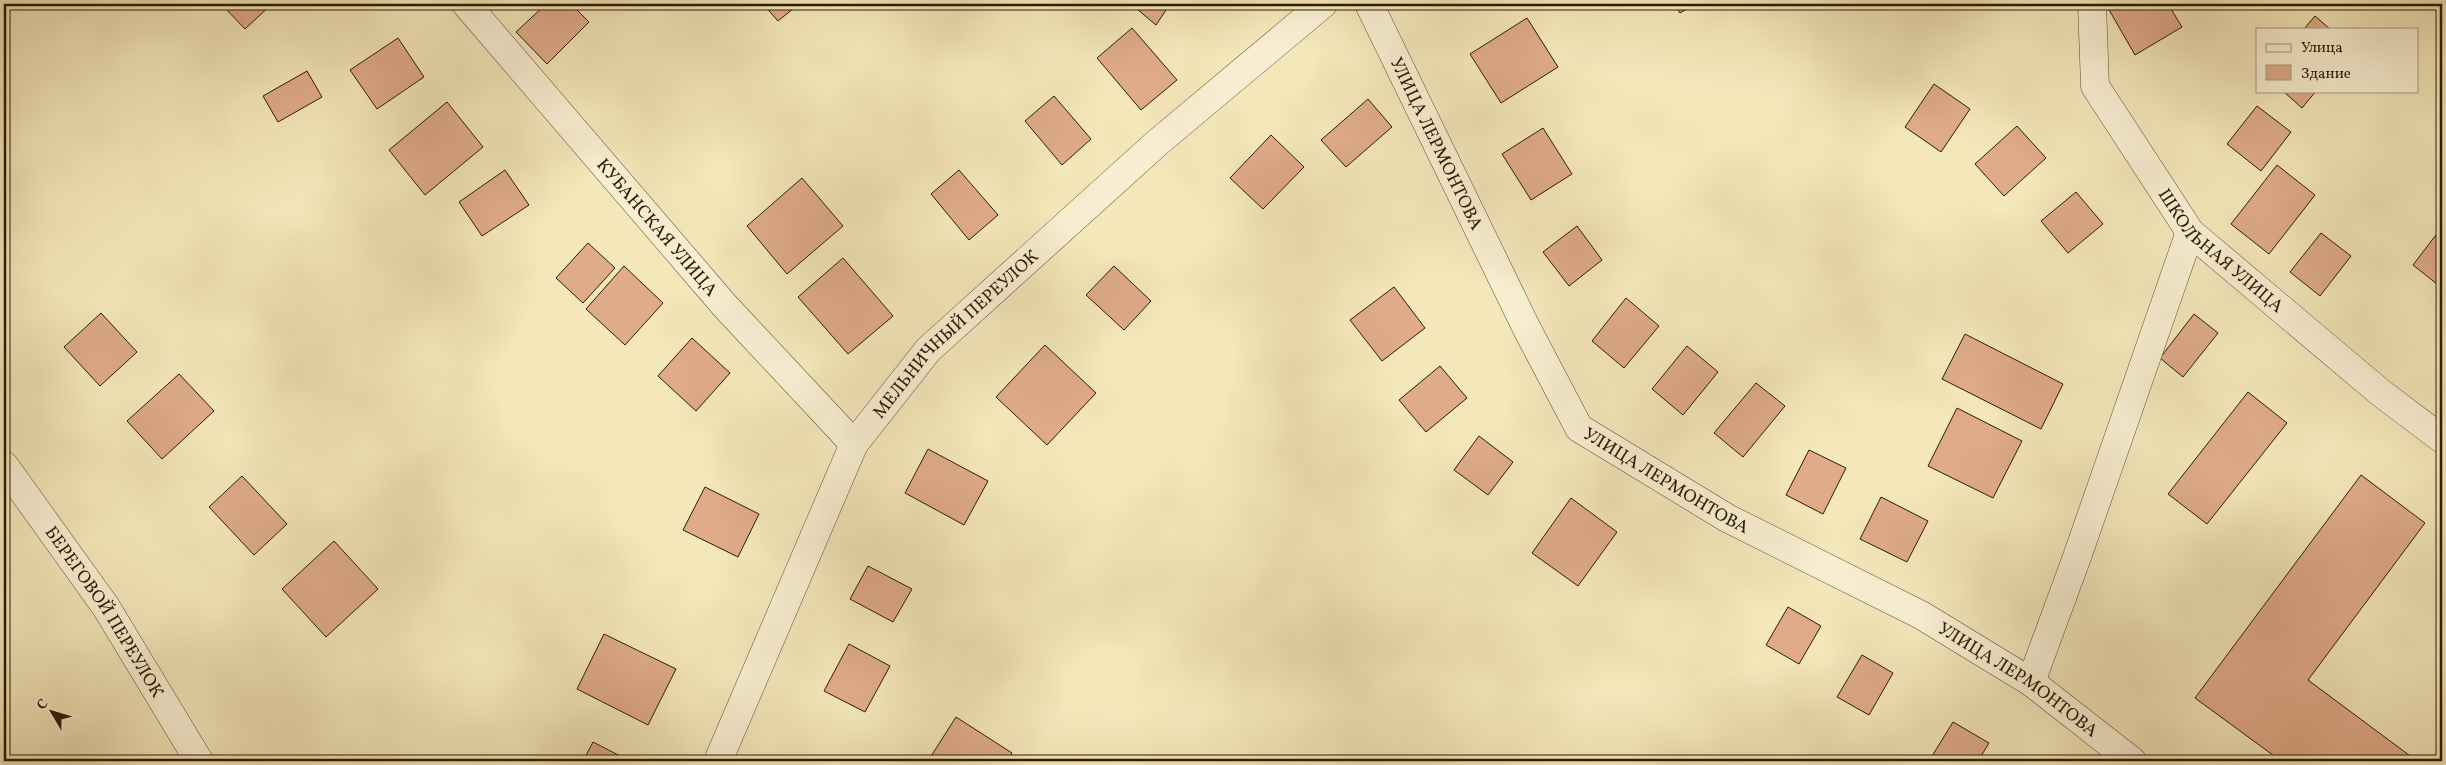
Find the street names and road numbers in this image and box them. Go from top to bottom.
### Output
street label: УЛИЦА ЛЕРМОНТОВА [1383,53,1488,235]
street label: КУБАНСКАЯ УЛИЦА [590,154,723,303]
street label: ШКОЛЬНАЯ УЛИЦА [2151,184,2289,320]
street label: МЕЛЬНИЧНЫЙ ПЕРЕУЛОК [868,245,1045,424]
street label: УЛИЦА ЛЕРМОНТОВА [1578,422,1753,541]
street label: БЕРЕГОВОЙ ПЕРЕУЛОК [38,522,169,703]
street label: УЛИЦА ЛЕРМОНТОВА [1933,617,2103,744]

